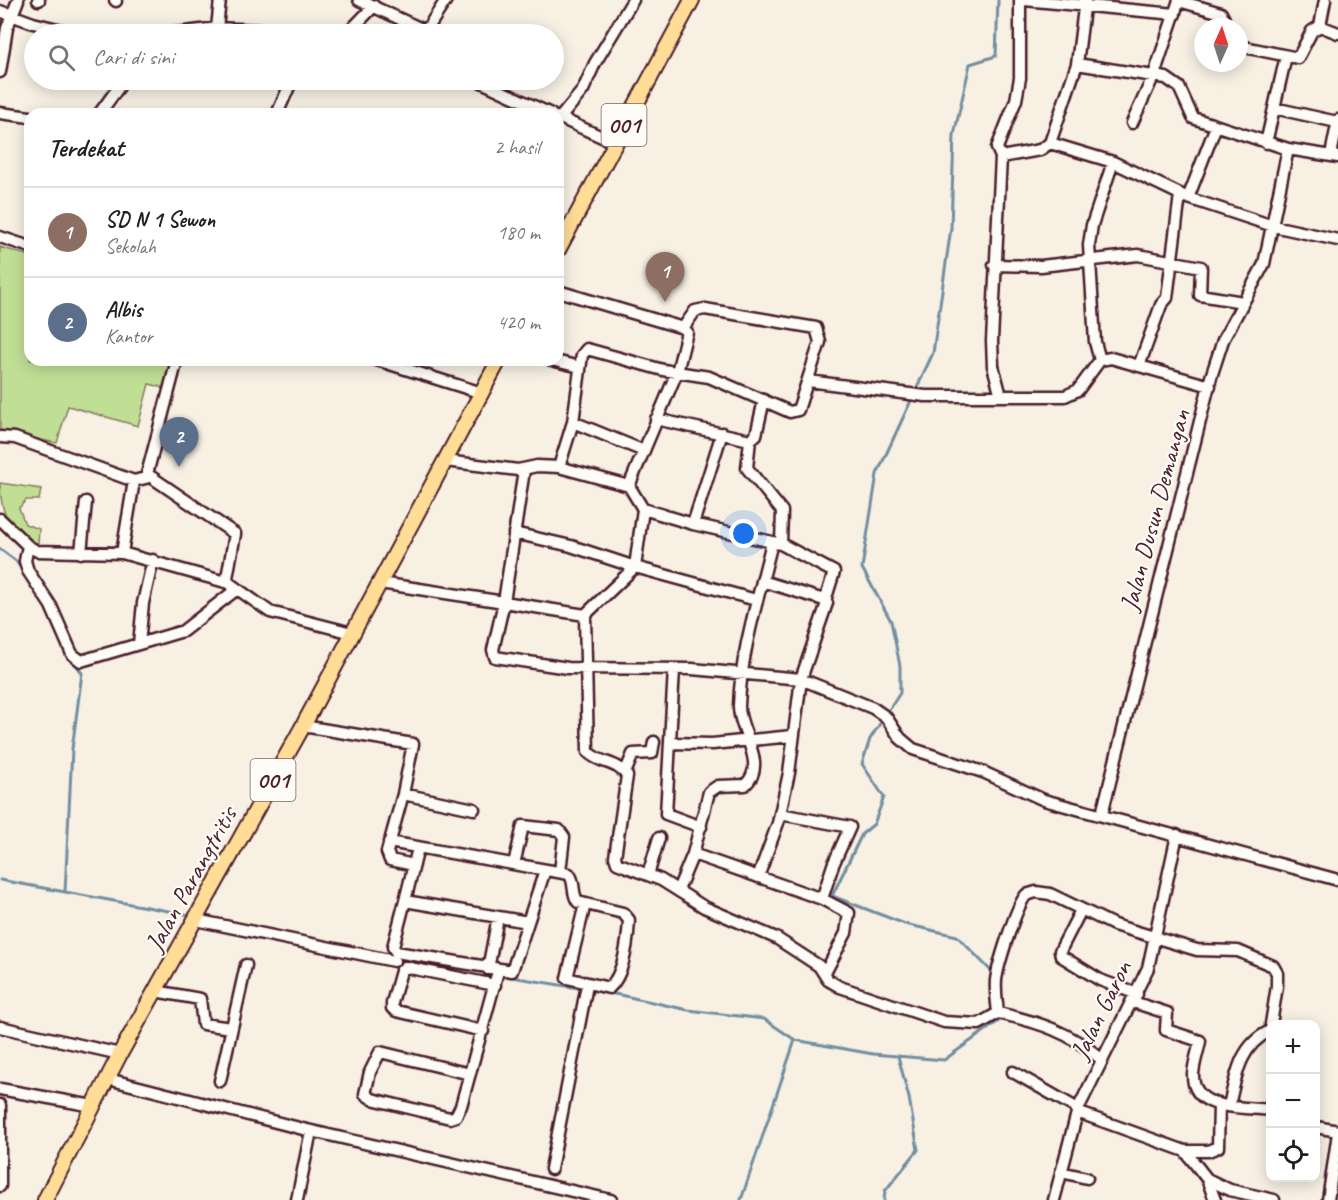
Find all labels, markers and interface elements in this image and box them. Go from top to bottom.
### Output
north arrow [1194,18,1248,72]
search box [24,24,564,90]
icon: search [45,41,78,74]
text: Cari di sini [93,43,174,71]
road number: 001 [602,104,646,146]
text: Terdekat [48,131,124,164]
text: 2 hasil [494,135,540,160]
text: SD N 1 Sewon [105,206,215,234]
text: 1 [63,220,72,245]
text: 180 m [497,220,540,245]
text: Sekolah [105,234,156,259]
pin: 1 [646,252,684,302]
text: Albis [105,296,142,324]
text: 2 [63,310,72,335]
text: 420 m [497,310,540,335]
text: Kantor [105,324,153,349]
street label: Jalan Dusun Demangan [1112,405,1198,616]
pin: 2 [160,418,198,467]
your location [729,519,758,548]
road number: 001 [250,759,296,801]
street label: Jalan Parangtritis [137,799,245,959]
street label: Jalan Garon [1062,954,1140,1067]
map controls [1266,1020,1320,1182]
button: + [1266,1020,1320,1074]
button: − [1266,1074,1320,1128]
button: locate [1266,1128,1320,1182]

